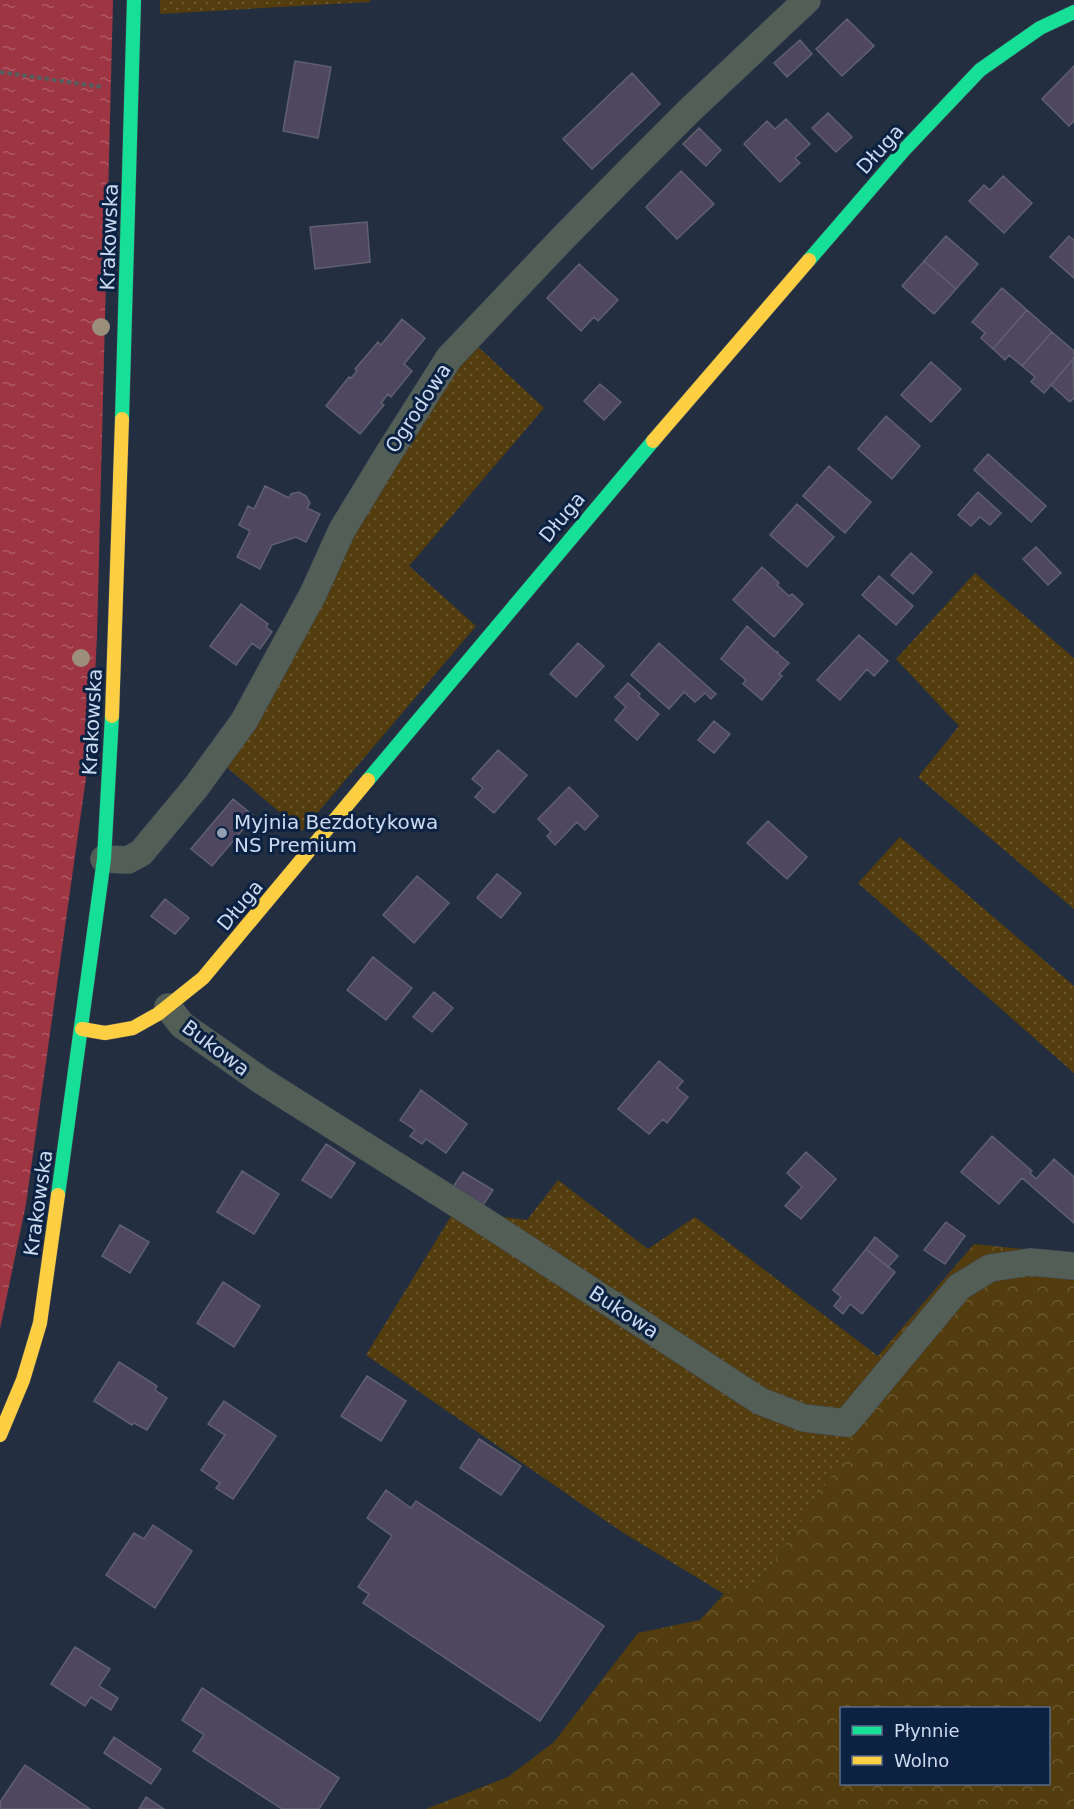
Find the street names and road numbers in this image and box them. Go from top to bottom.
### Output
street label: Długa [851,119,909,179]
street label: Krakowska [95,183,123,291]
street label: Ogrodowa [380,359,456,457]
street label: Długa [534,487,590,547]
street label: Krakowska [77,668,107,776]
street label: Długa [212,875,268,935]
street label: Bukowa [178,1015,254,1081]
street label: Krakowska [19,1148,57,1258]
street label: Bukowa [585,1281,663,1343]

